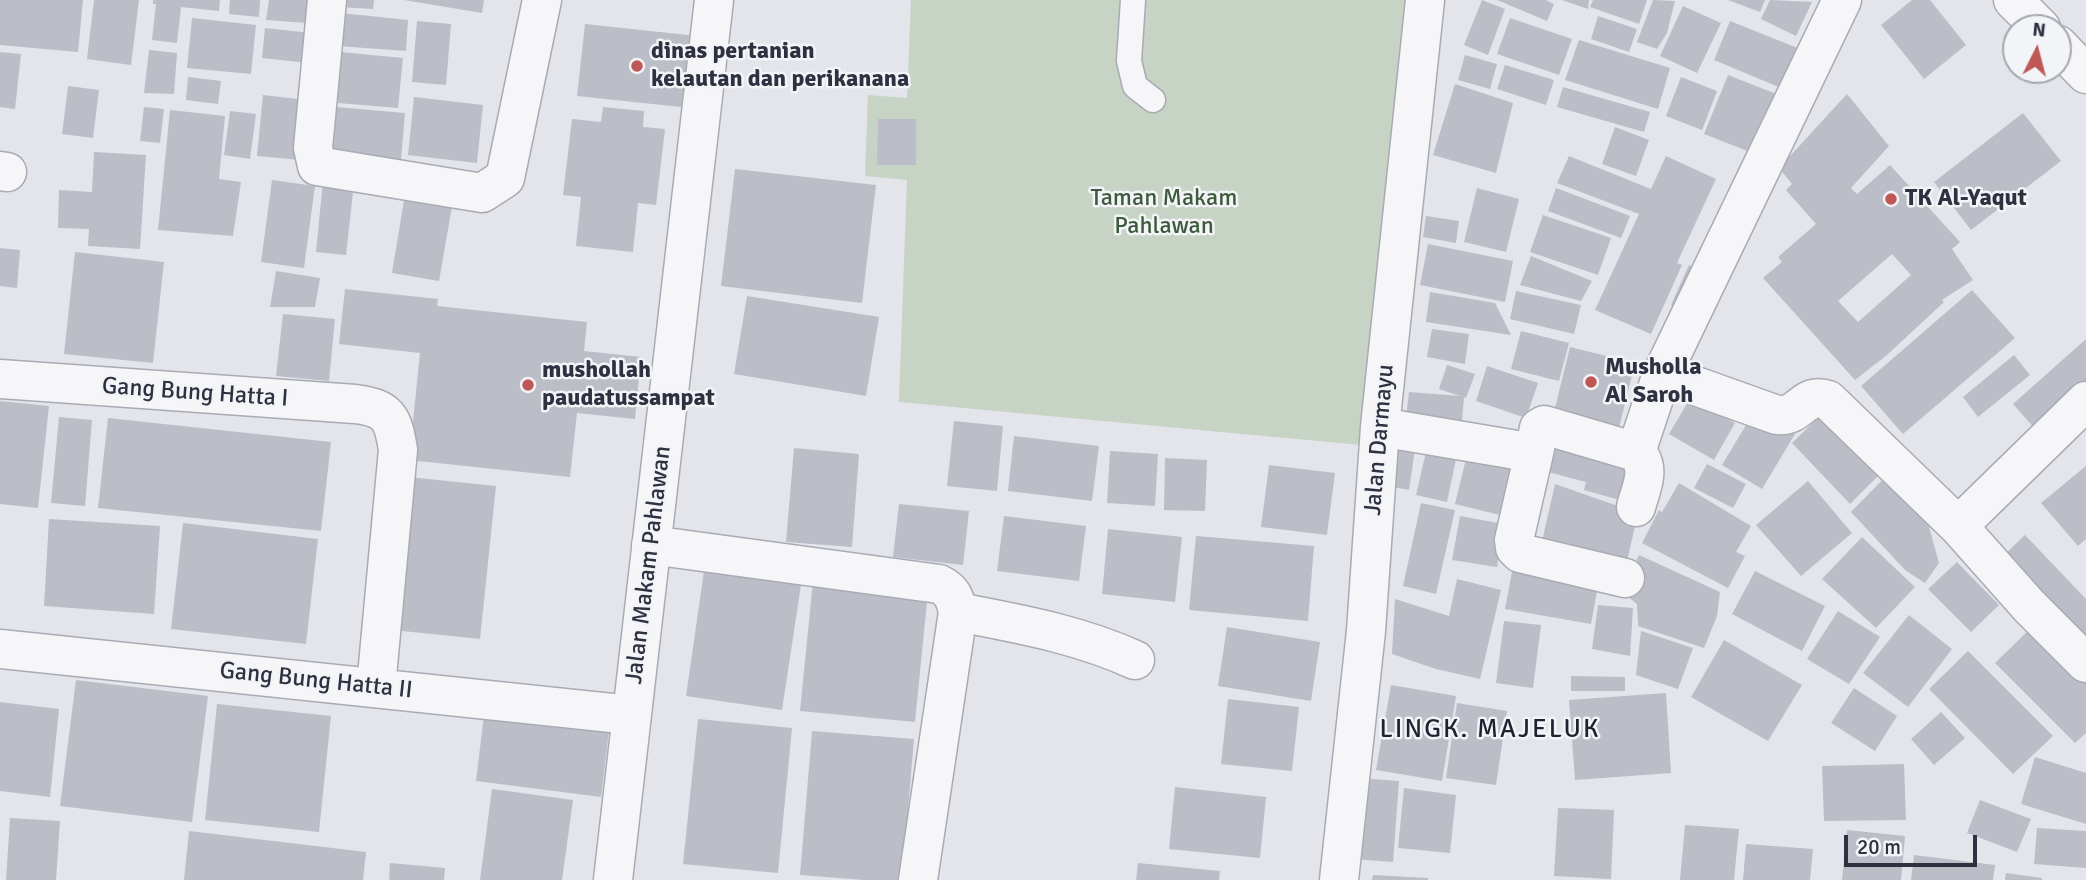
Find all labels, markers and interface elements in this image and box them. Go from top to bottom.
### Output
north arrow [2002,14,2072,84]
text: N [2031,17,2047,43]
place label: dinas pertanian kelautan dan perikanana [651,38,909,94]
marker: dinas pertanian kelautan dan perikanana [629,58,645,74]
park label: Taman Makam Pahlawan [1091,185,1237,241]
place label: TK Al-Yaqut [1905,185,2027,213]
marker: TK Al-Yaqut [1883,191,1899,207]
place label: Musholla Al Saroh [1605,354,1702,410]
place label: mushollah paudatussampat [542,357,715,413]
street label: Jalan Darmayu [1359,363,1401,517]
street label: Gang Bung Hatta I [101,372,289,414]
marker: Musholla Al Saroh [1583,374,1599,390]
marker: mushollah paudatussampat [520,377,536,393]
street label: Jalan Makam Pahlawan [620,444,678,686]
street label: Gang Bung Hatta II [218,657,414,705]
district label: LINGK. MAJELUK [1381,714,1599,746]
scale bar [1848,820,1981,864]
text: 20 m [1857,834,1901,860]

